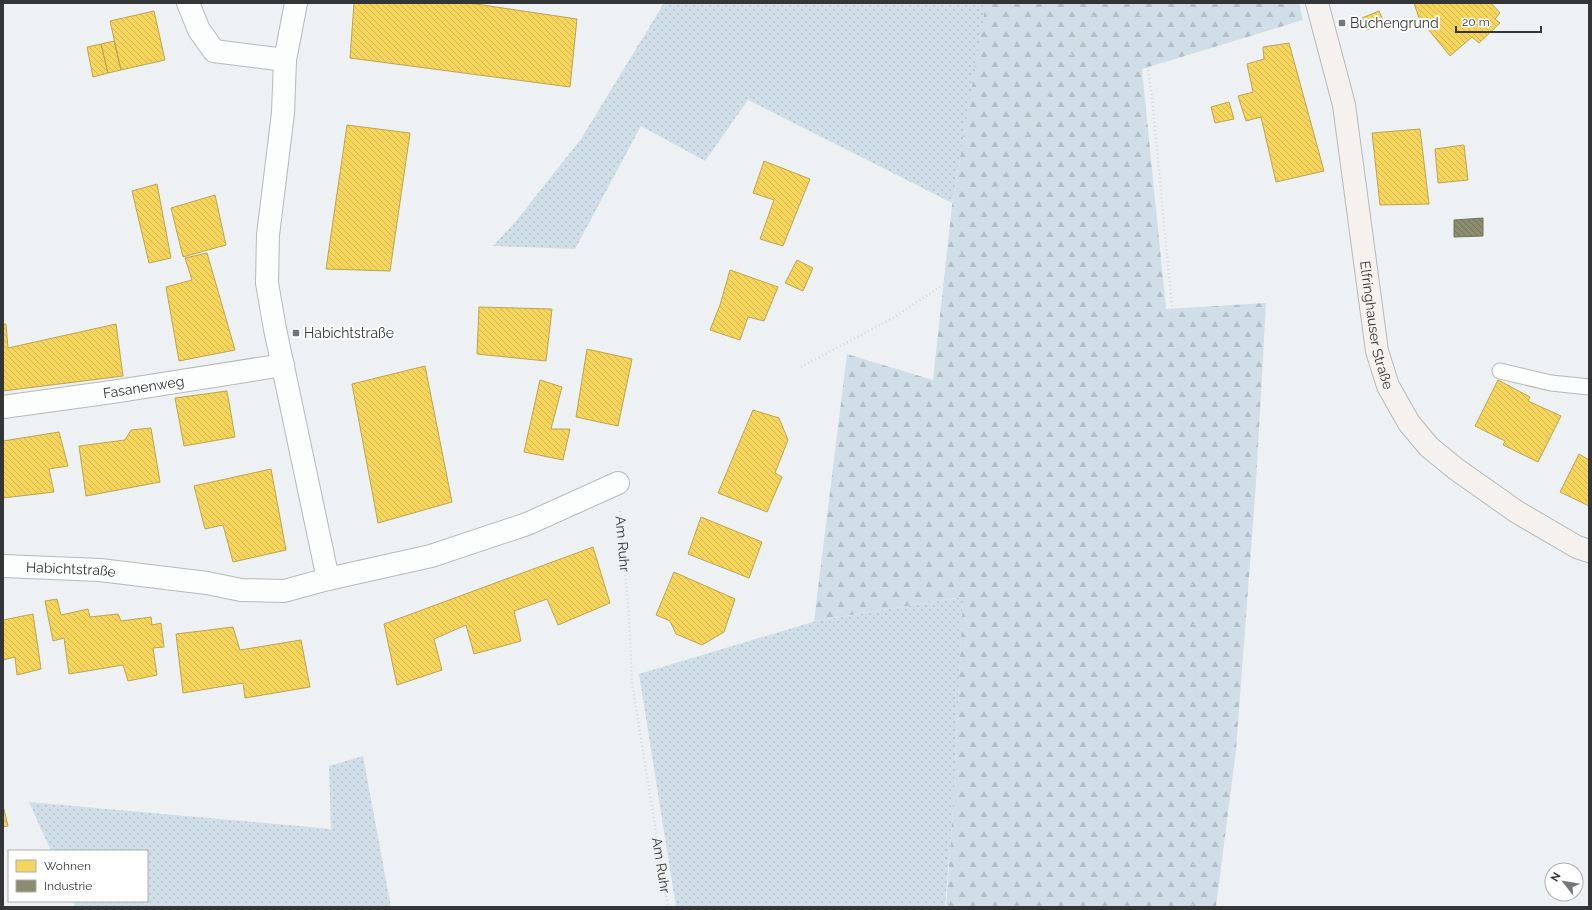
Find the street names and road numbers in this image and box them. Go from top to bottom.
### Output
street label: Elfringhauser Straße [1357,260,1397,391]
street label: Fasanenweg [102,373,185,401]
street label: Am Ruhr [612,515,633,573]
street label: Habichtstraße [26,559,117,580]
street label: Am Ruhr [649,836,674,894]

